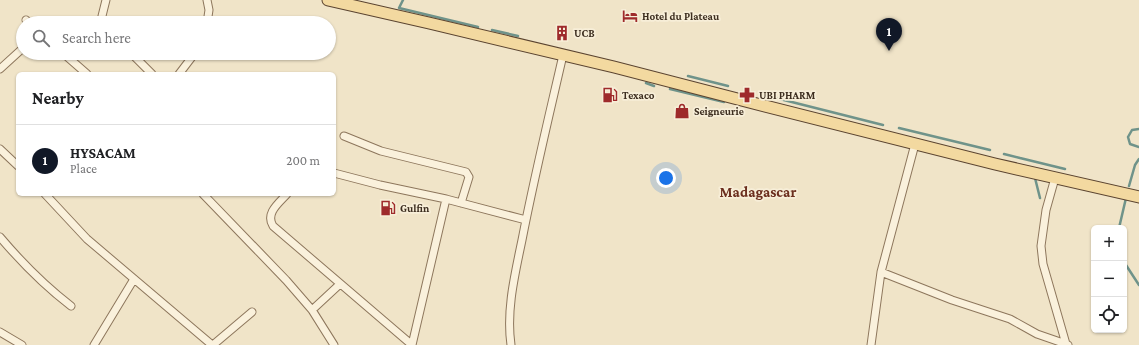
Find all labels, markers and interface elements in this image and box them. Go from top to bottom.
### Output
hotel icon: Hotel du Plateau [621,7,639,25]
place label: Hotel du Plateau [642,10,720,22]
search box [16,16,336,60]
pin: 1 [876,18,902,51]
building icon: UCB [553,24,571,42]
icon: search [30,27,52,49]
place label: UCB [574,27,595,39]
text: Search here [62,30,131,46]
fuel station icon: Texaco [601,86,619,104]
pharmacy icon: UBI PHARM [738,86,756,104]
text: Nearby [32,89,84,108]
place label: Texaco [622,89,655,101]
place label: UBI PHARM [759,89,816,101]
shop icon: Seigneurie [673,102,691,120]
place label: Seigneurie [694,105,744,117]
text: HYSACAM [70,145,136,161]
text: 1 [43,153,47,168]
text: 200 m [286,153,320,168]
text: Place [70,161,97,176]
your location [656,168,676,188]
district label: Madagascar [720,184,796,200]
fuel station icon: Gulfin [379,199,397,217]
place label: Gulfin [400,202,430,214]
map controls [1091,225,1127,333]
button: + [1091,225,1127,261]
button: − [1091,261,1127,297]
button: locate [1091,297,1127,333]

